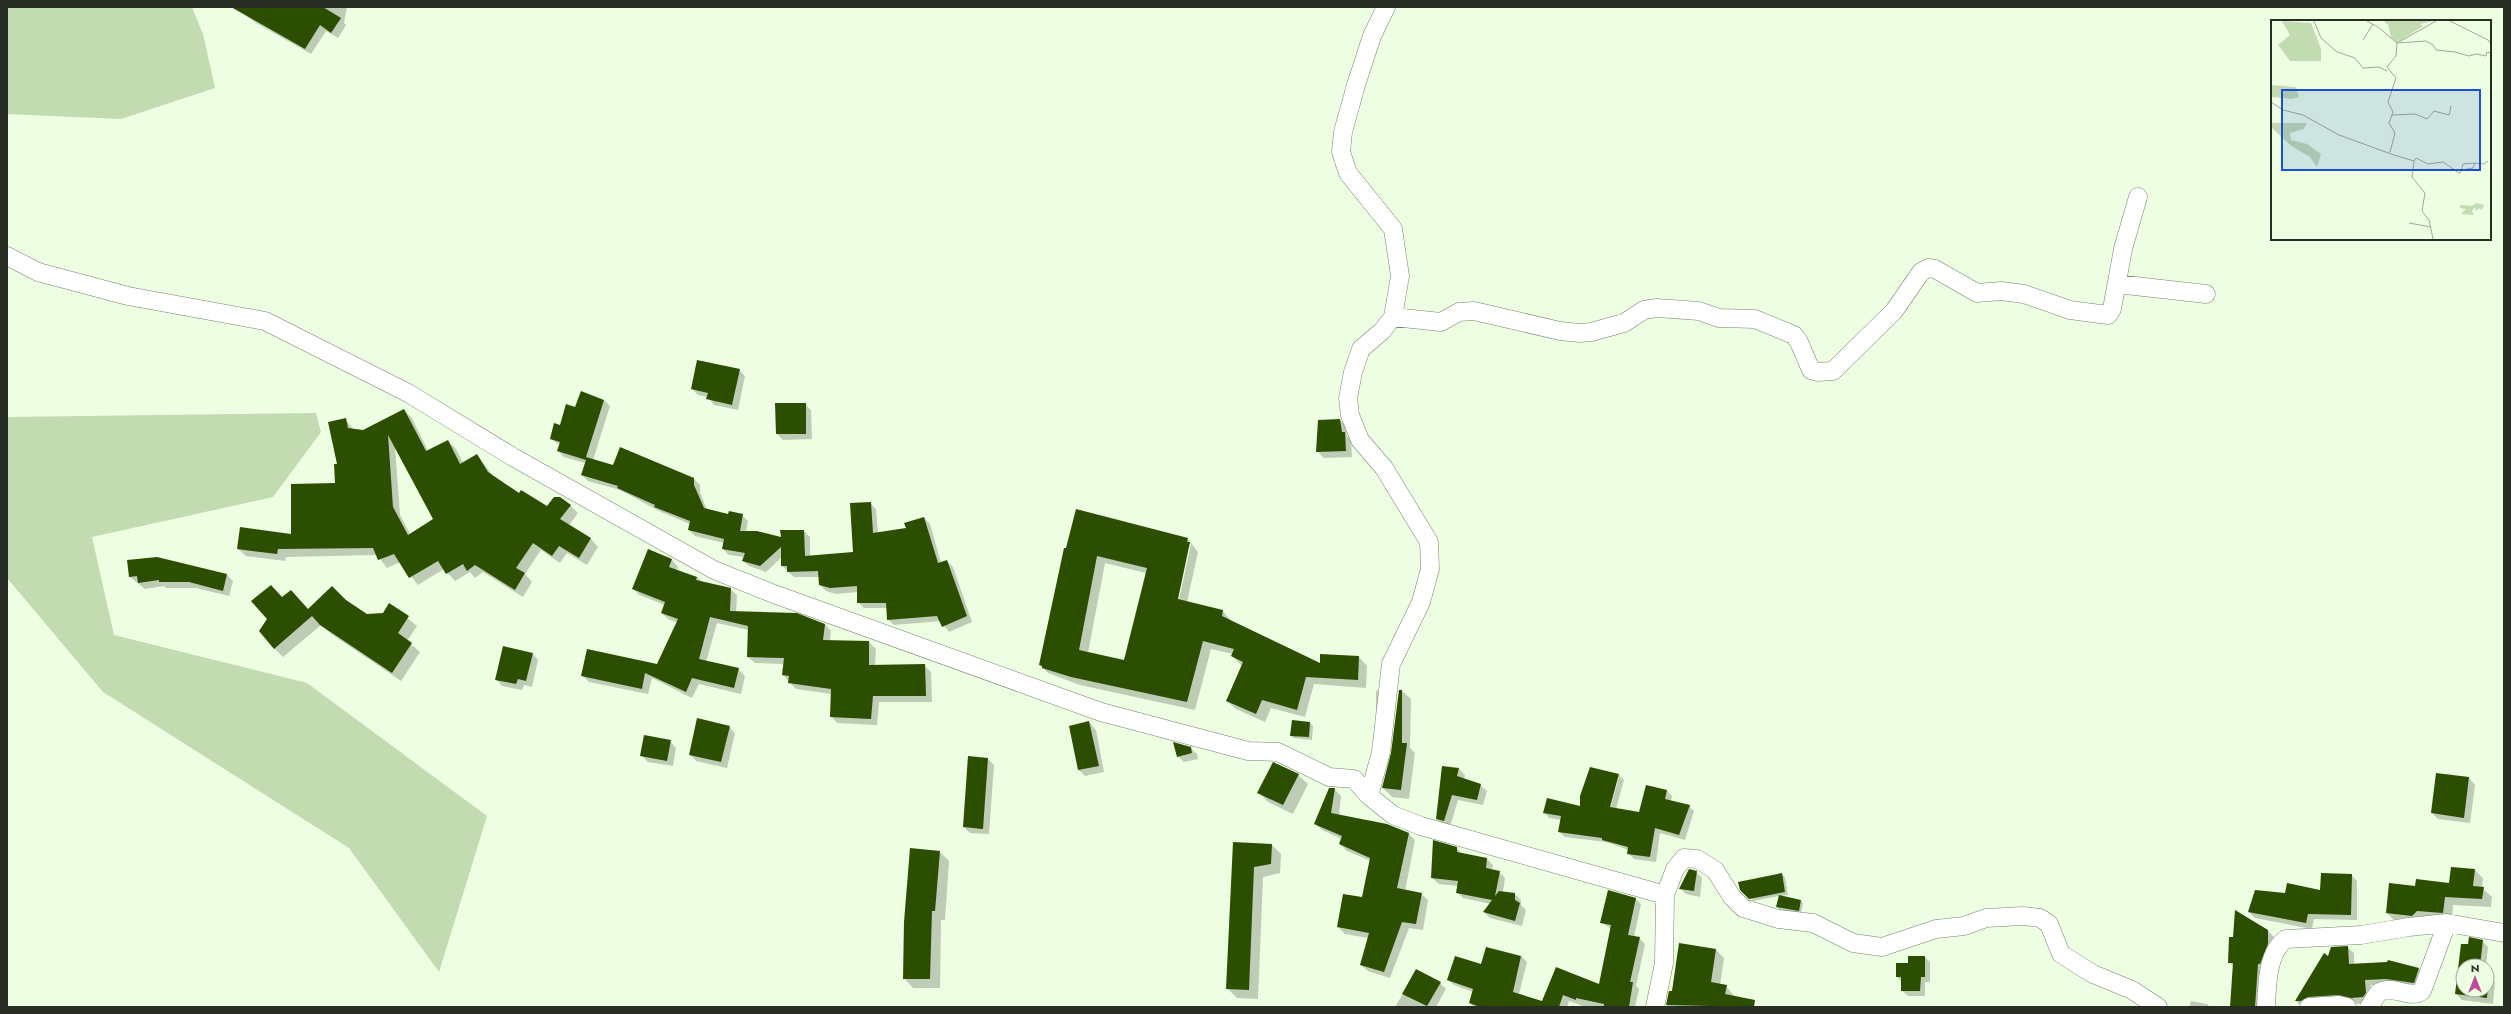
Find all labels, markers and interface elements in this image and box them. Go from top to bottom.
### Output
inset map [2271,20,2491,240]
north arrow [2455,958,2495,998]
text: N [2471,960,2479,976]

